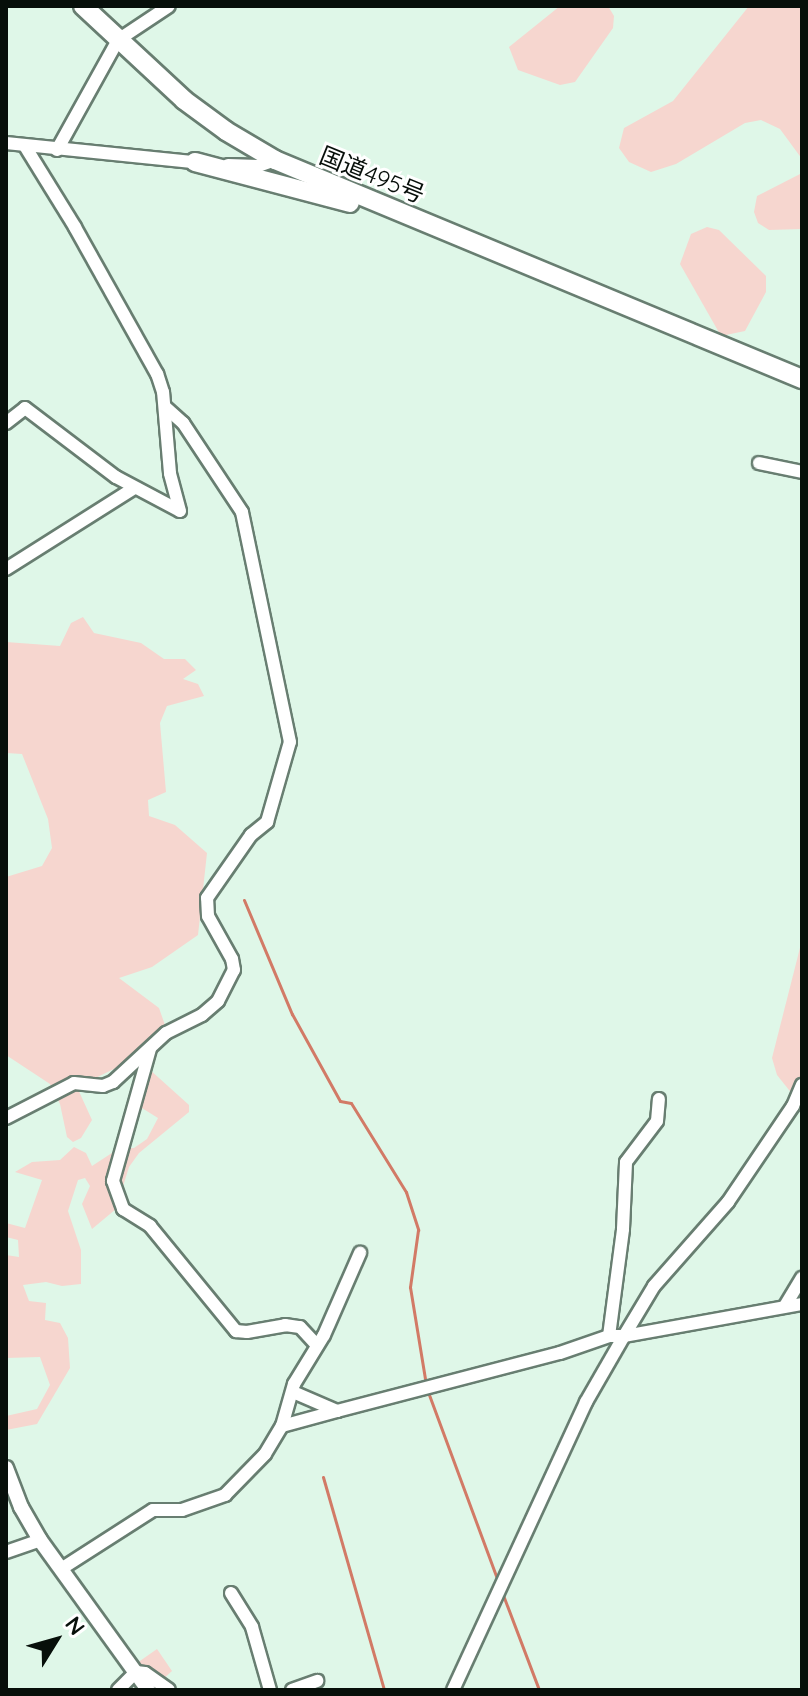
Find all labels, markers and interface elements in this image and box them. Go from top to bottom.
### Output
street label: 国道495号 [315,141,429,209]
north arrow [16,1600,96,1680]
text: N [59,1611,91,1640]

